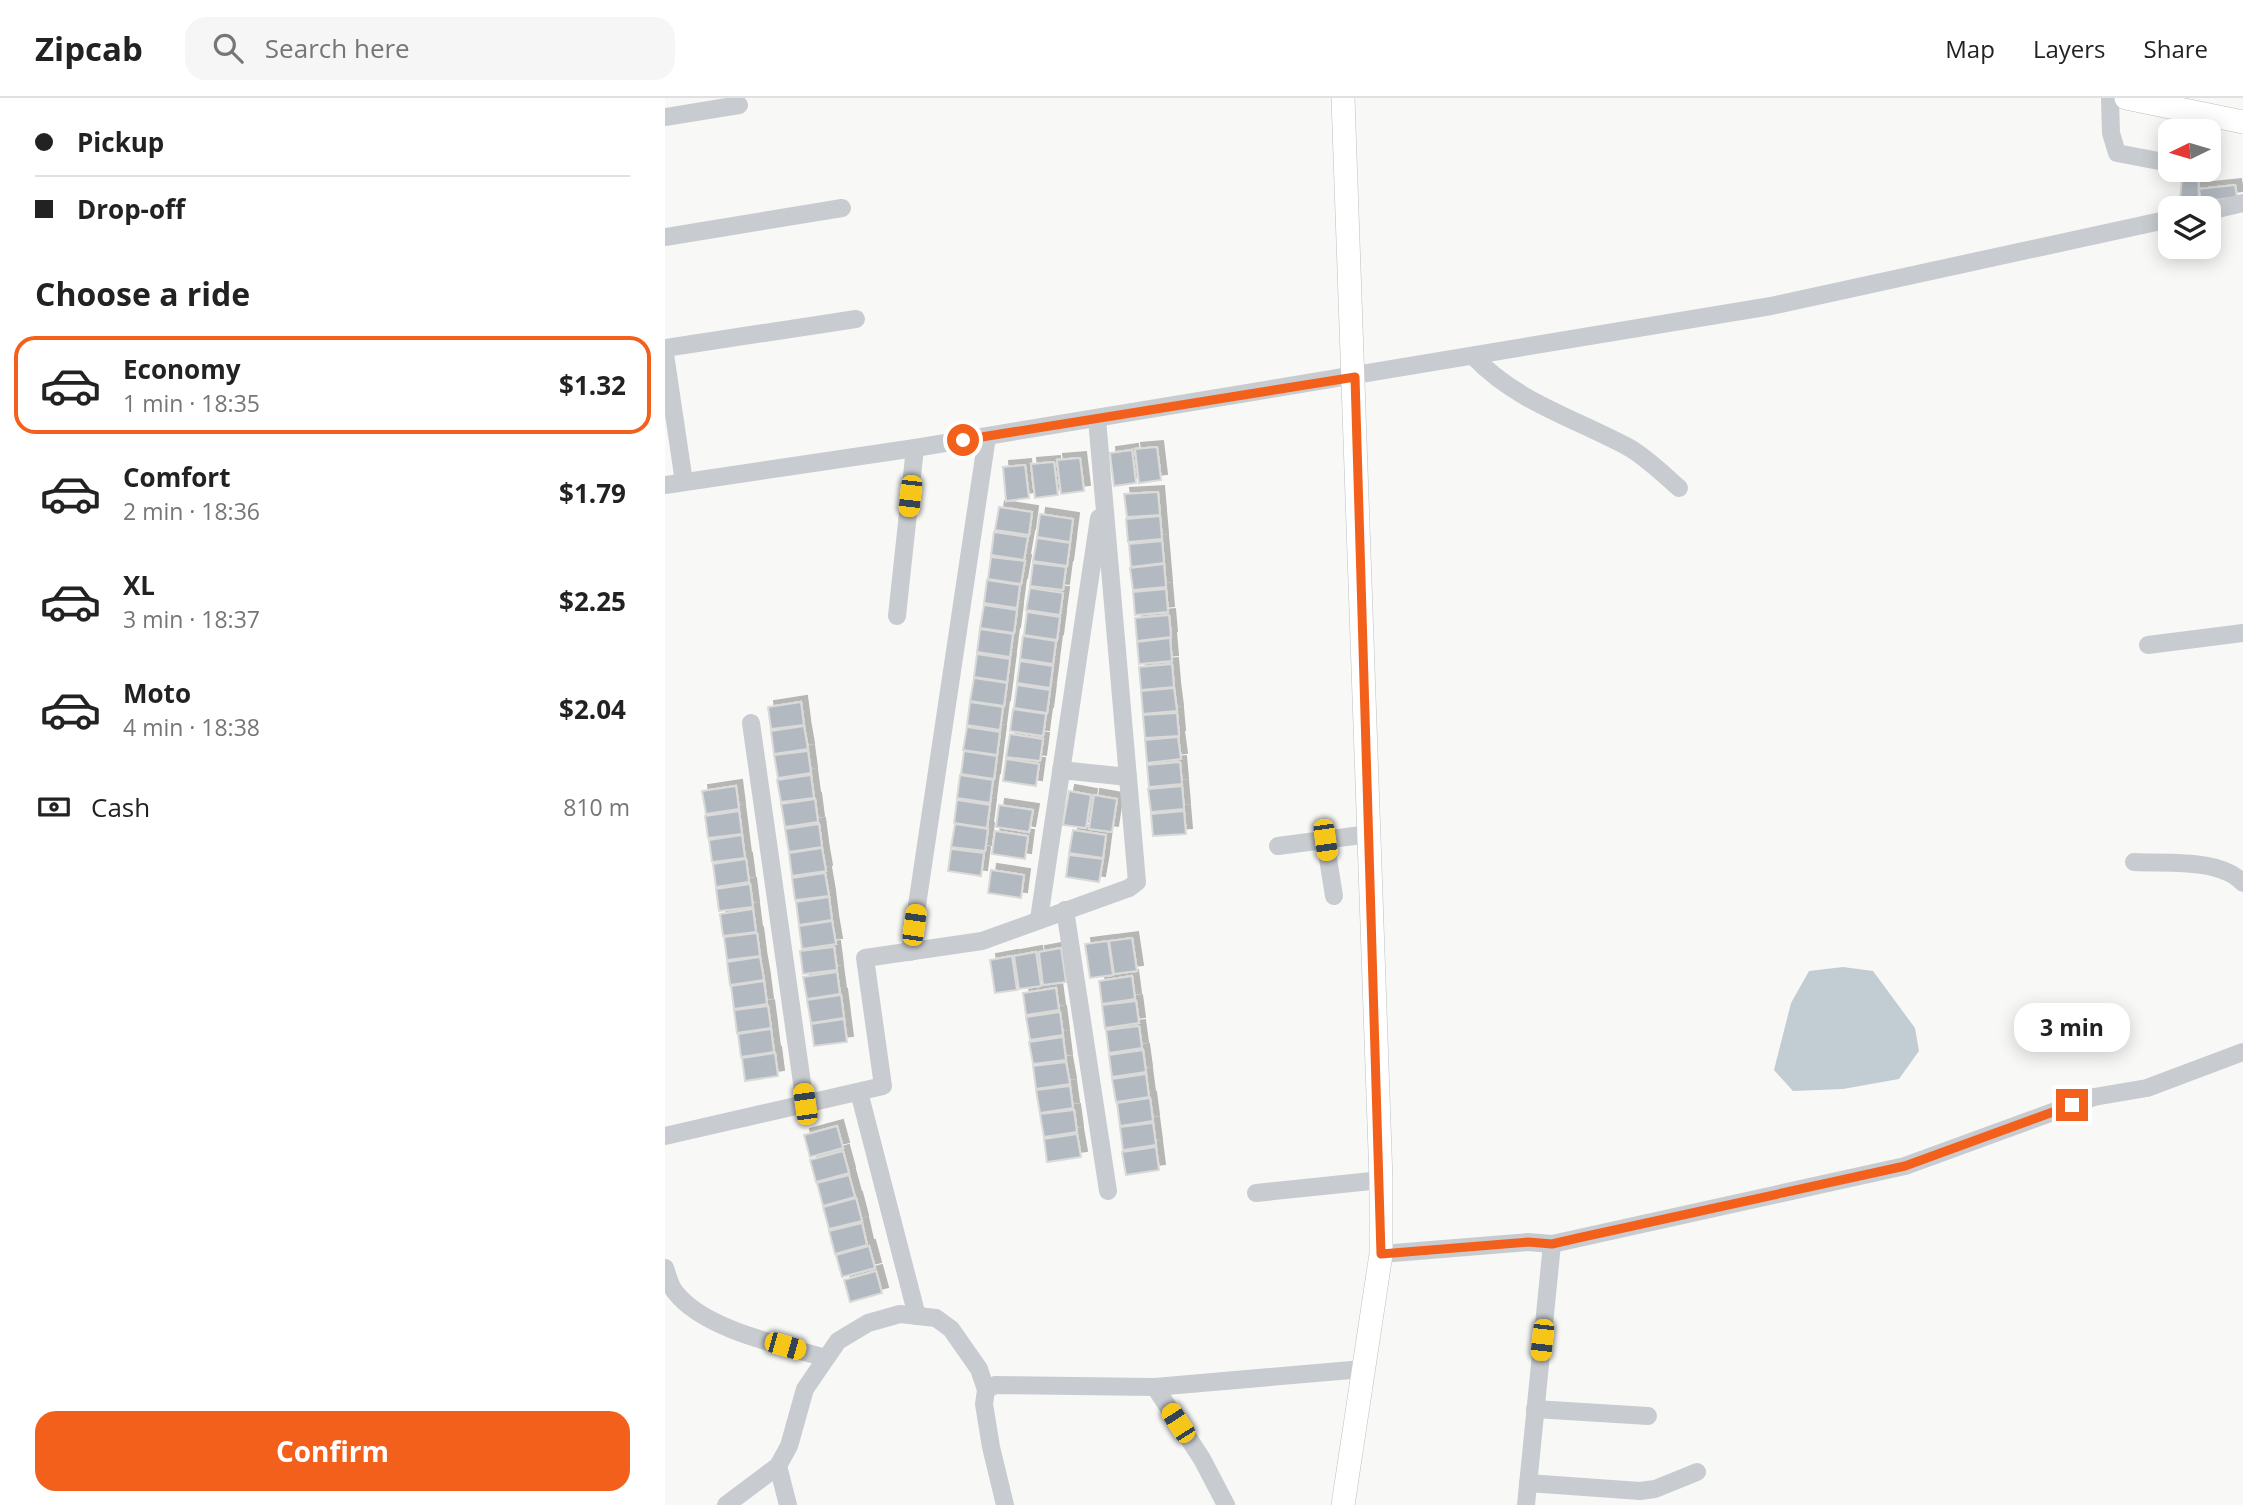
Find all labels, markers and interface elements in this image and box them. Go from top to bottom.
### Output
search box [185,17,675,80]
text: Zipcab [35,26,143,71]
icon: search [209,29,247,67]
text: Search here [265,30,410,66]
text: Map [1945,32,1995,65]
text: Layers [2033,32,2106,65]
text: Share [2144,32,2208,65]
north arrow [2158,119,2221,182]
map controls [2158,119,2221,259]
text: Pickup [77,124,164,160]
text: Drop-off [77,191,185,227]
button: layers [2158,196,2221,259]
text: Choose a ride [35,272,250,315]
text: Economy [123,351,241,387]
icon: car [39,354,102,417]
text: $1.32 [559,367,626,403]
text: 1 min · 18:35 [123,387,260,419]
route start [947,424,979,456]
text: Comfort [123,459,230,495]
icon: car [39,462,102,525]
car [898,474,923,518]
text: $1.79 [559,475,626,511]
text: 2 min · 18:36 [123,495,260,527]
text: XL [123,567,155,603]
icon: car [39,570,102,633]
text: $2.25 [559,583,626,619]
text: 3 min · 18:37 [123,603,260,635]
text: Moto [123,675,191,711]
icon: car [39,678,102,741]
text: $2.04 [559,691,626,727]
text: 4 min · 18:38 [123,711,260,743]
icon: cash [35,788,73,826]
text: Cash [91,789,150,825]
text: 810 m [563,791,630,823]
car [1312,818,1339,862]
car [901,903,928,947]
callout: 3 min [2014,1004,2130,1052]
text: 3 min [2040,1011,2104,1043]
car [792,1082,819,1126]
route end [2056,1089,2088,1121]
car [1530,1318,1555,1362]
car [762,1330,809,1362]
car [1158,1400,1199,1446]
button: Confirm [35,1411,630,1491]

